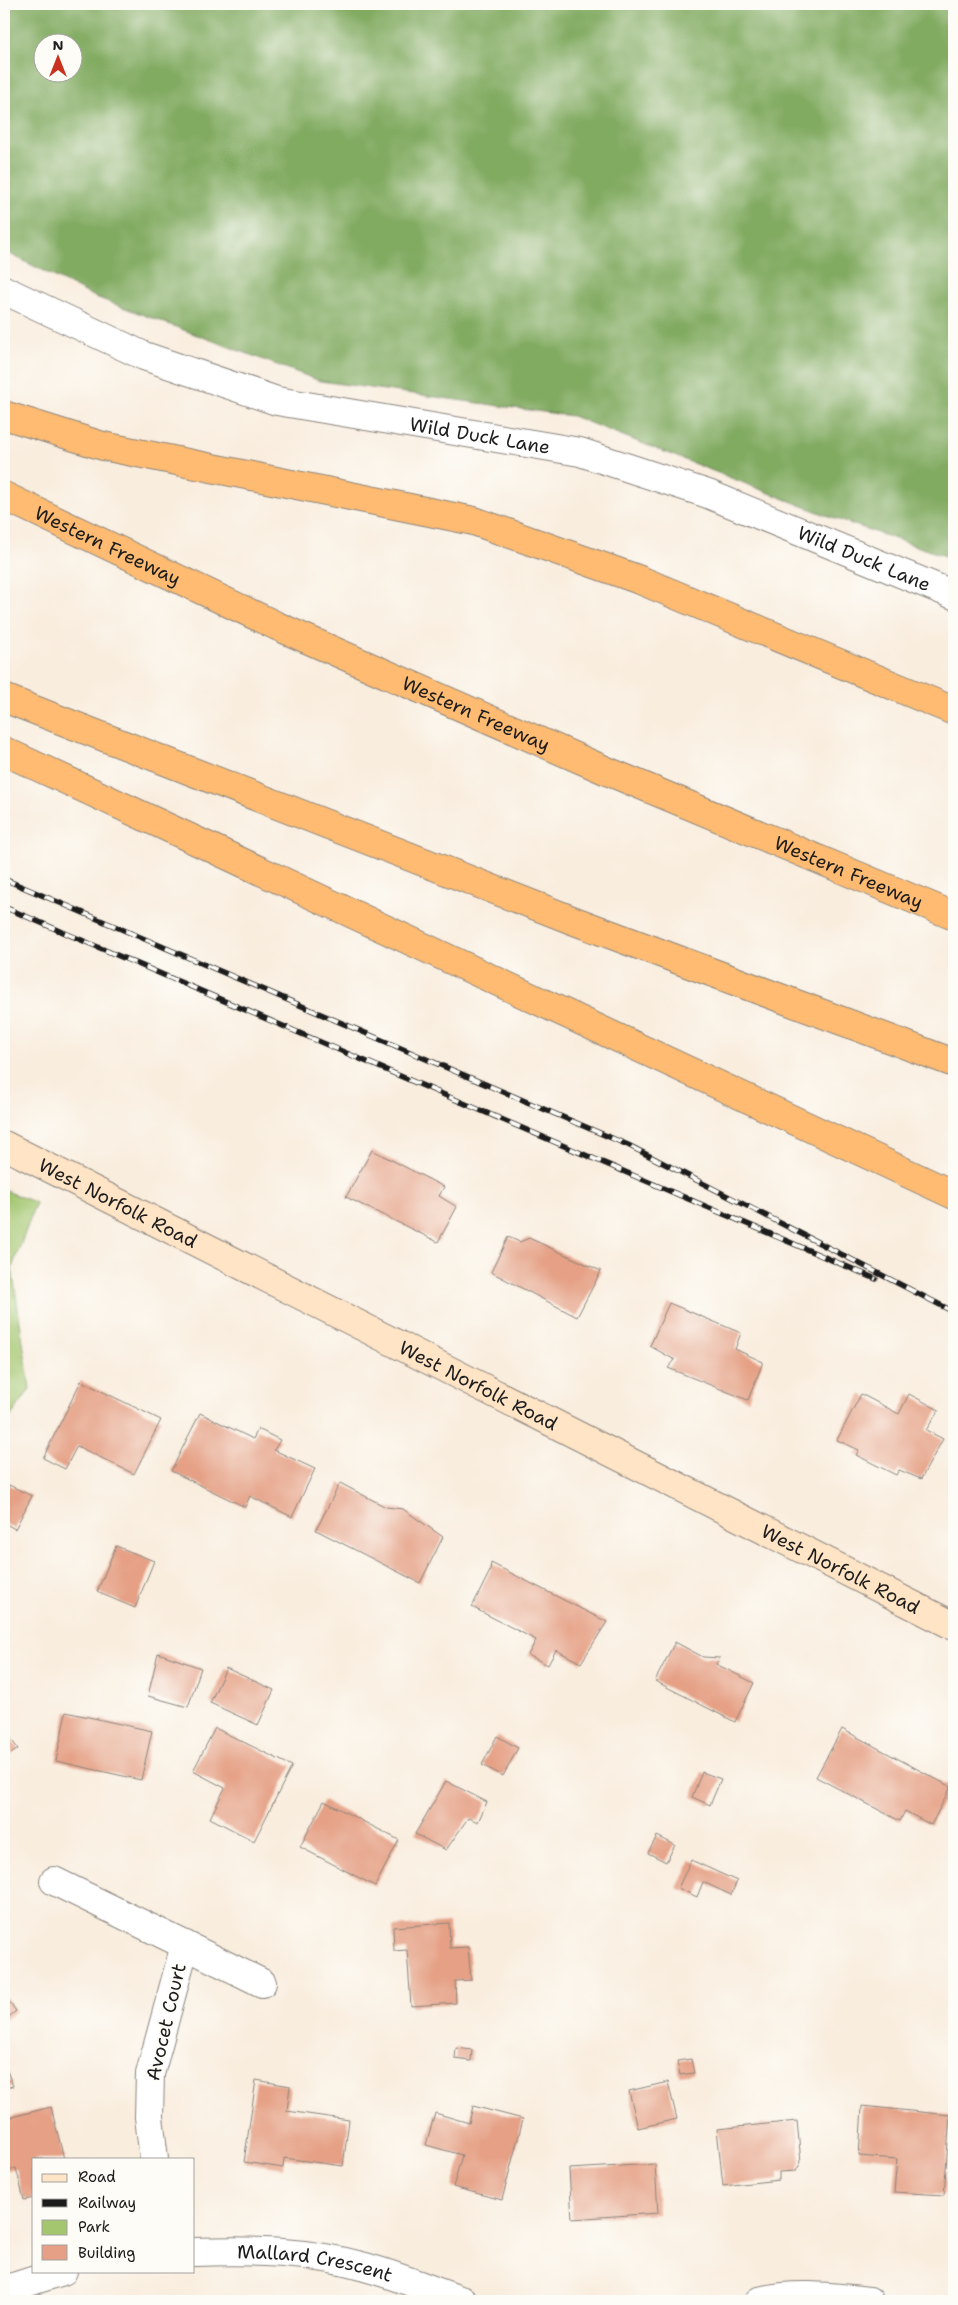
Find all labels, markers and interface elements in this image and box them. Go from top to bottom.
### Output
north arrow [32,32,82,82]
text: N [52,36,64,54]
street label: Wild Duck Lane [408,411,552,459]
street label: Western Freeway [31,500,185,591]
street label: Wild Duck Lane [794,520,935,597]
street label: Western Freeway [398,670,554,757]
street label: Western Freeway [771,830,927,914]
street label: West Norfolk Road [35,1152,202,1253]
street label: West Norfolk Road [395,1335,562,1436]
street label: West Norfolk Road [757,1518,924,1619]
street label: Avocet Court [140,1961,192,2083]
legend [32,2158,195,2272]
text: Road [78,2167,116,2187]
text: Railway [78,2193,136,2213]
text: Park [78,2217,110,2237]
street label: Mallard Crescent [237,2239,396,2287]
text: Building [78,2243,135,2263]

